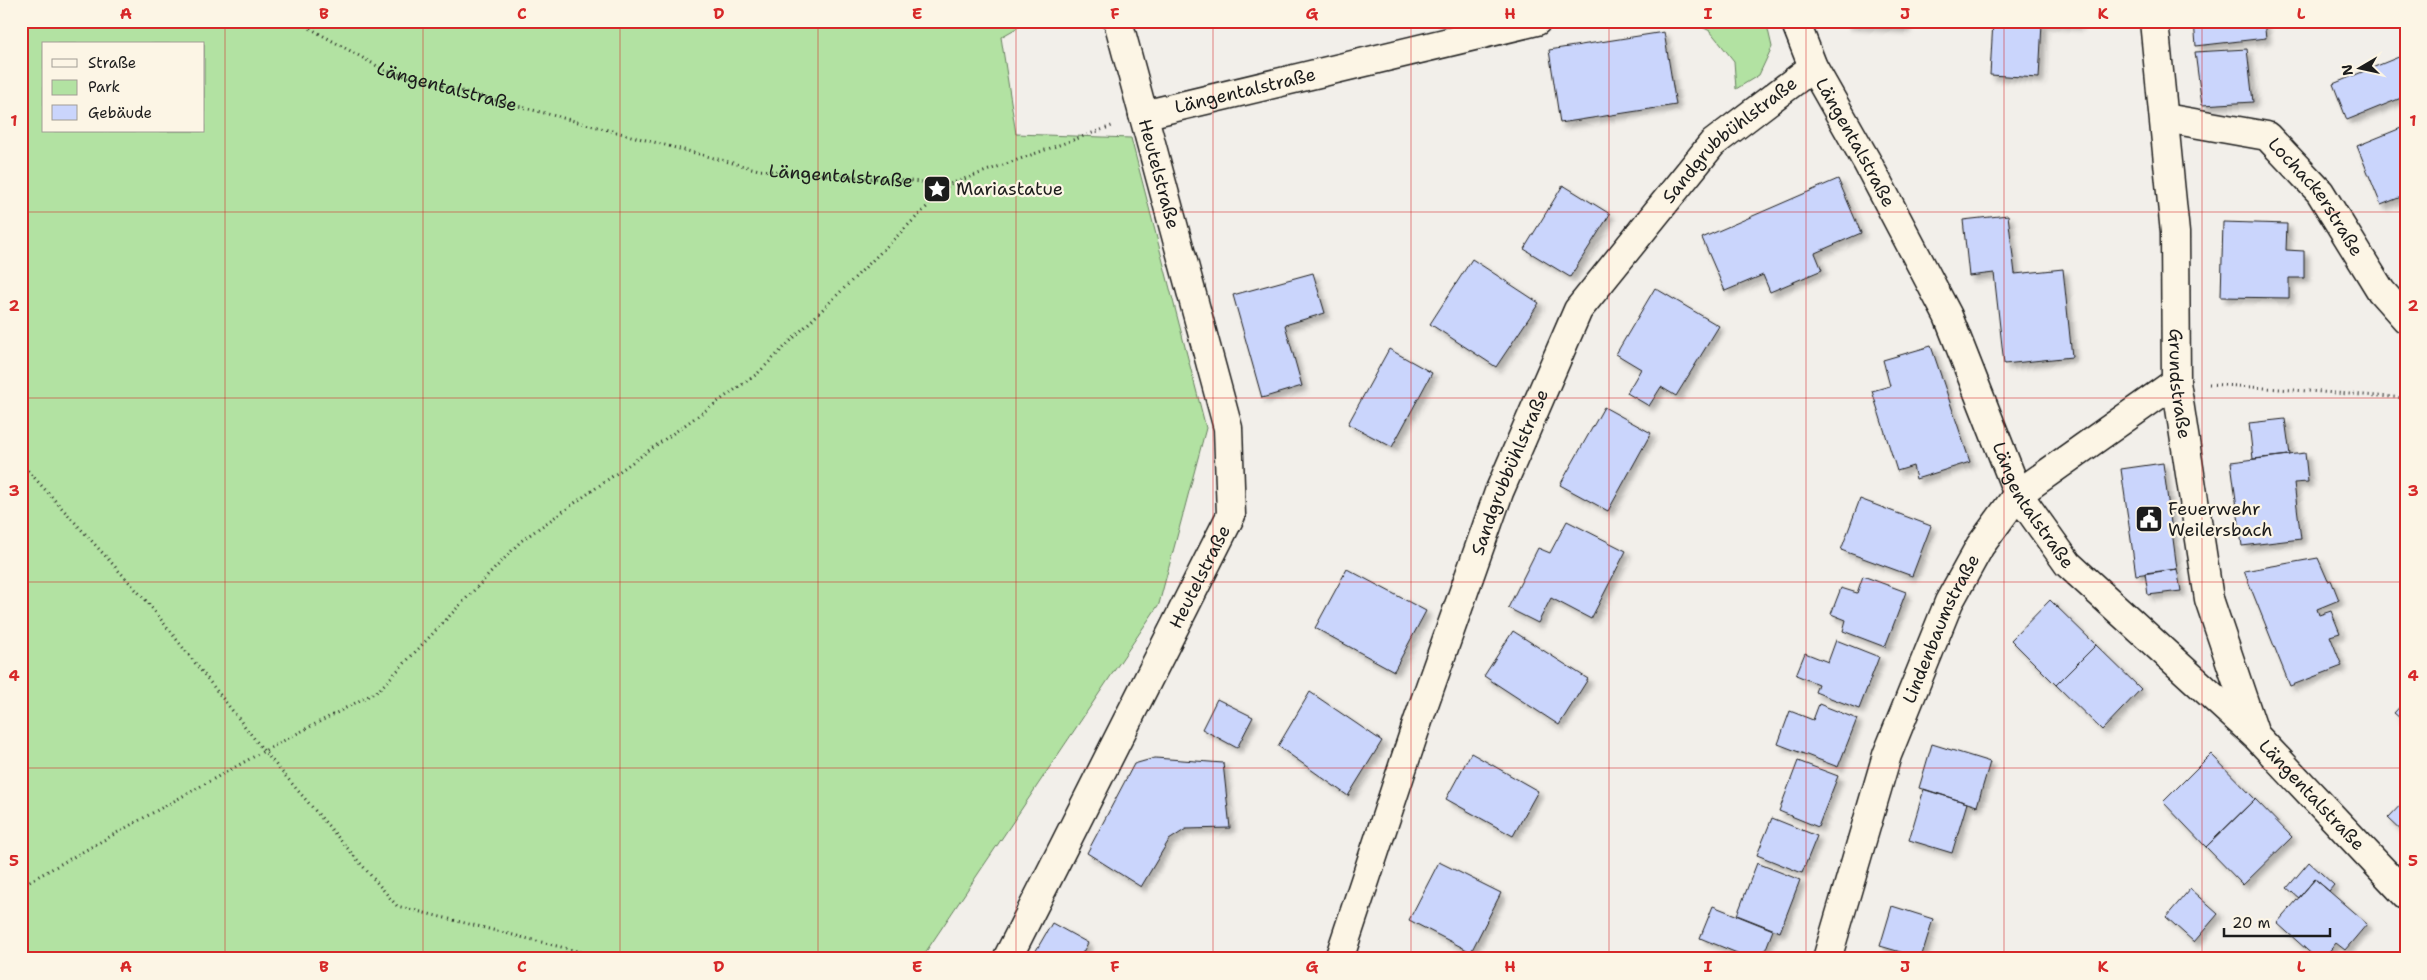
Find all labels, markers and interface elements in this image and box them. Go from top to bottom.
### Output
text: A [120,3,132,24]
text: B [319,3,329,24]
text: C [517,3,527,24]
text: D [713,3,725,24]
text: E [912,3,922,24]
text: F [1110,3,1120,24]
text: G [1306,3,1319,24]
text: H [1504,3,1516,24]
text: I [1704,3,1713,24]
text: J [1900,3,1910,24]
text: K [2098,3,2109,24]
text: L [2297,3,2306,24]
legend [42,42,205,132]
north arrow [2334,42,2384,92]
text: Straße [88,53,136,73]
street label: Längentalstraße [372,56,520,117]
street label: Längentalstraße [1172,62,1318,119]
text: N [2337,63,2357,77]
street label: Sandgrubbühlstraße [1657,71,1802,208]
street label: Längentalstraße [1810,74,1901,211]
text: Park [88,77,120,97]
text: Gebäude [88,103,152,123]
text: 1 [10,110,18,131]
text: 1 [2409,110,2417,131]
street label: Heutelstraße [1133,116,1185,232]
street label: Lochackerstraße [2263,132,2369,261]
street label: Längentalstraße [768,159,914,193]
place icon: Mariastatue [922,174,952,204]
place label: Mariastatue [956,177,1063,201]
text: 2 [8,295,20,316]
text: 2 [2407,295,2419,316]
street label: Grundstraße [2164,328,2197,441]
street label: Sandgrubbühlstraße [1466,386,1554,558]
street label: Längentalstraße [1987,438,2080,574]
text: 3 [8,480,20,501]
text: 3 [2407,480,2419,501]
place label: Feuerwehr Weilersbach [2168,497,2273,542]
public building icon: Feuerwehr Weilersbach [2134,504,2164,534]
street label: Heutelstraße [1164,521,1236,633]
street label: Lindenbaumstraße [1897,550,1985,707]
text: 4 [8,665,20,686]
text: 4 [2407,665,2419,686]
street label: Längentalstraße [2253,734,2370,856]
text: 5 [9,850,19,871]
text: 5 [2408,850,2418,871]
scale bar [2224,905,2331,937]
text: 20 m [2232,913,2271,933]
text: A [120,956,132,977]
text: B [319,956,329,977]
text: C [517,956,527,977]
text: D [713,956,725,977]
text: E [912,956,922,977]
text: F [1110,956,1120,977]
text: G [1306,956,1319,977]
text: H [1504,956,1516,977]
text: I [1704,956,1713,977]
text: J [1900,956,1910,977]
text: K [2098,956,2109,977]
text: L [2297,956,2306,977]

